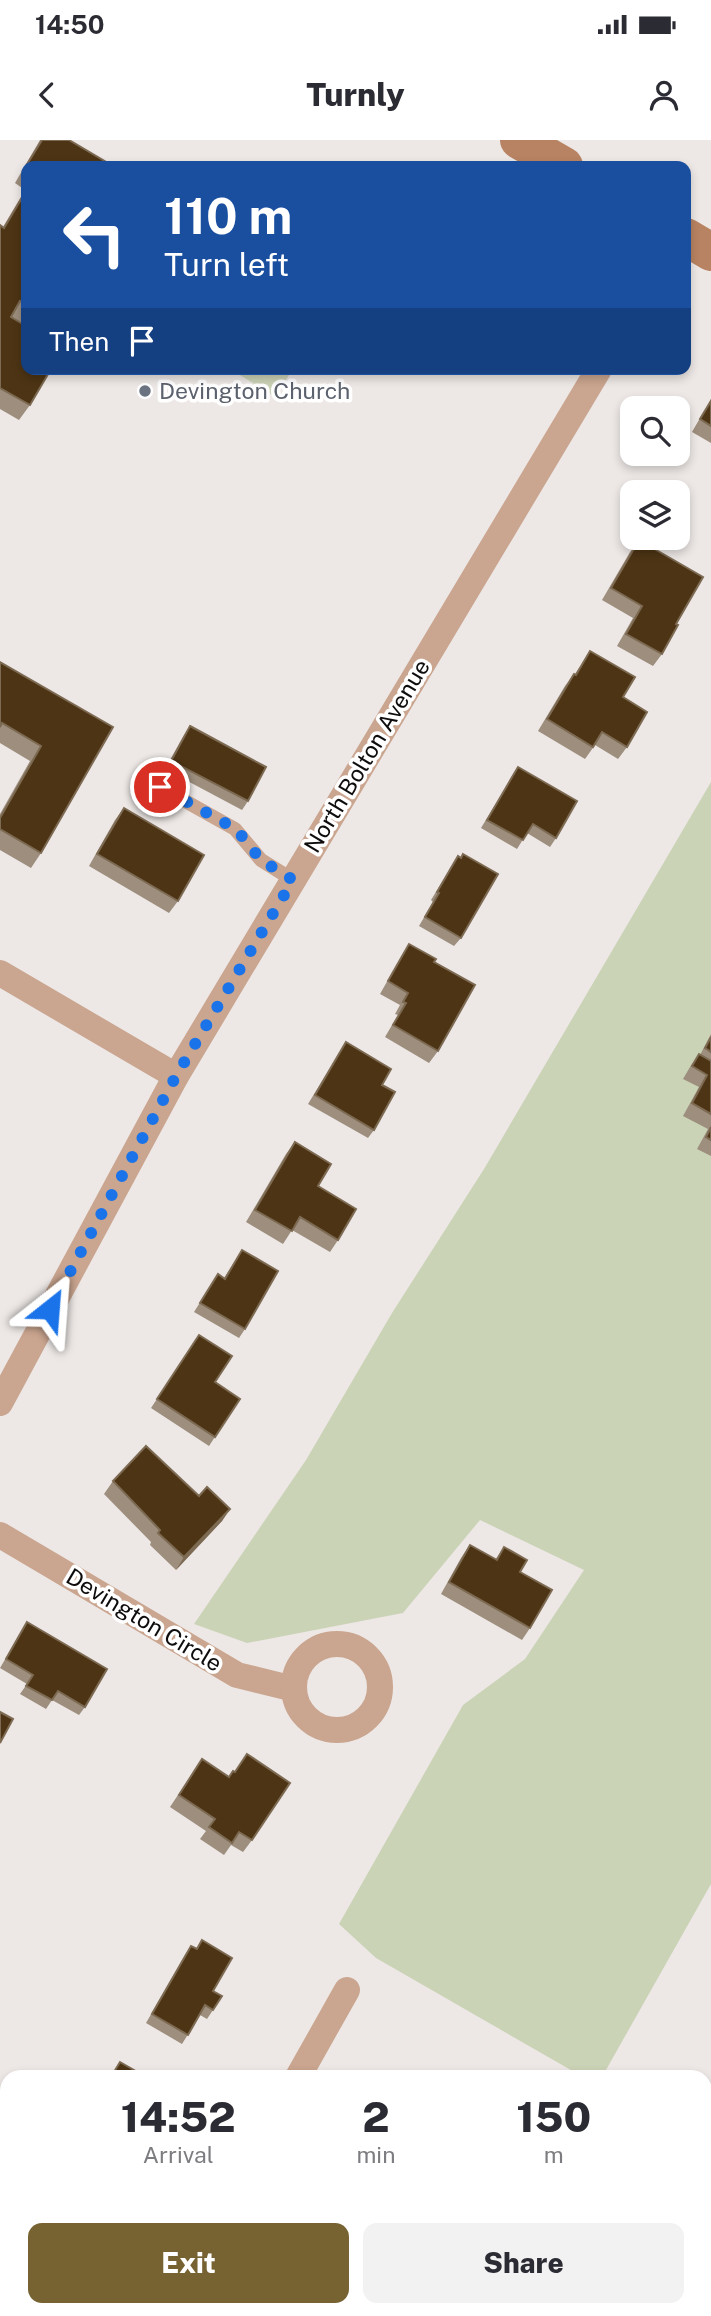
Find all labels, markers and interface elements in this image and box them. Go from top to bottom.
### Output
text: 14:50 [35,9,105,40]
icon: back [28,76,66,114]
text: Turnly [306,76,405,113]
icon: person [645,76,683,114]
text: 110 m [164,187,292,245]
icon: left [49,189,140,280]
text: Turn left [164,246,289,283]
icon: arrive [123,322,161,360]
text: Then [49,326,109,357]
place label: Devington Church [159,377,350,404]
marker: Devington Church [137,383,153,399]
map controls [620,396,690,550]
button: search [620,396,690,466]
button: layers [620,480,690,550]
street label: North Bolton Avenue [298,654,435,857]
pin [130,757,190,817]
icon: arrive [141,768,179,806]
position arrow [13,1272,87,1346]
street label: Devington Circle [62,1563,227,1677]
text: 14:52 [121,2092,236,2141]
text: 2 [362,2092,390,2141]
text: 150 [516,2092,591,2141]
text: Arrival [143,2141,214,2168]
text: min [356,2141,395,2168]
text: m [544,2141,564,2168]
button: Exit [28,2223,349,2303]
button: Share [363,2223,684,2303]

